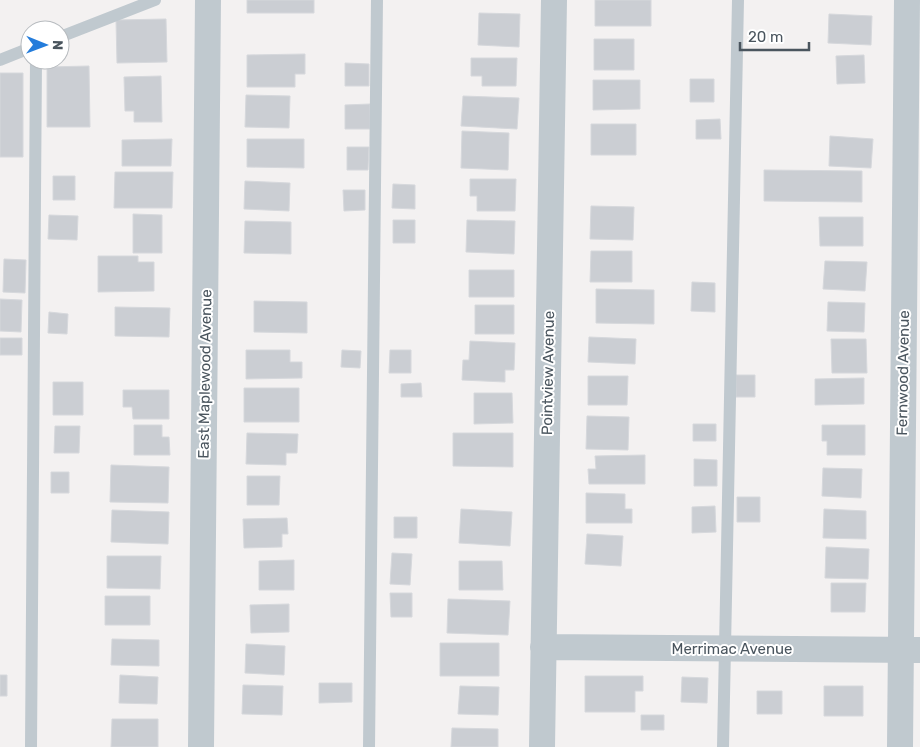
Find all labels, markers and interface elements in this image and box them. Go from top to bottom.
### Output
north arrow [20,20,70,70]
scale bar [740,20,809,52]
text: 20 m [748,28,783,46]
text: N [49,40,66,50]
street label: East Maplewood Avenue [195,289,215,459]
street label: Fernwood Avenue [893,310,913,436]
street label: Pointview Avenue [538,311,558,435]
street label: Merrimac Avenue [671,640,793,658]

